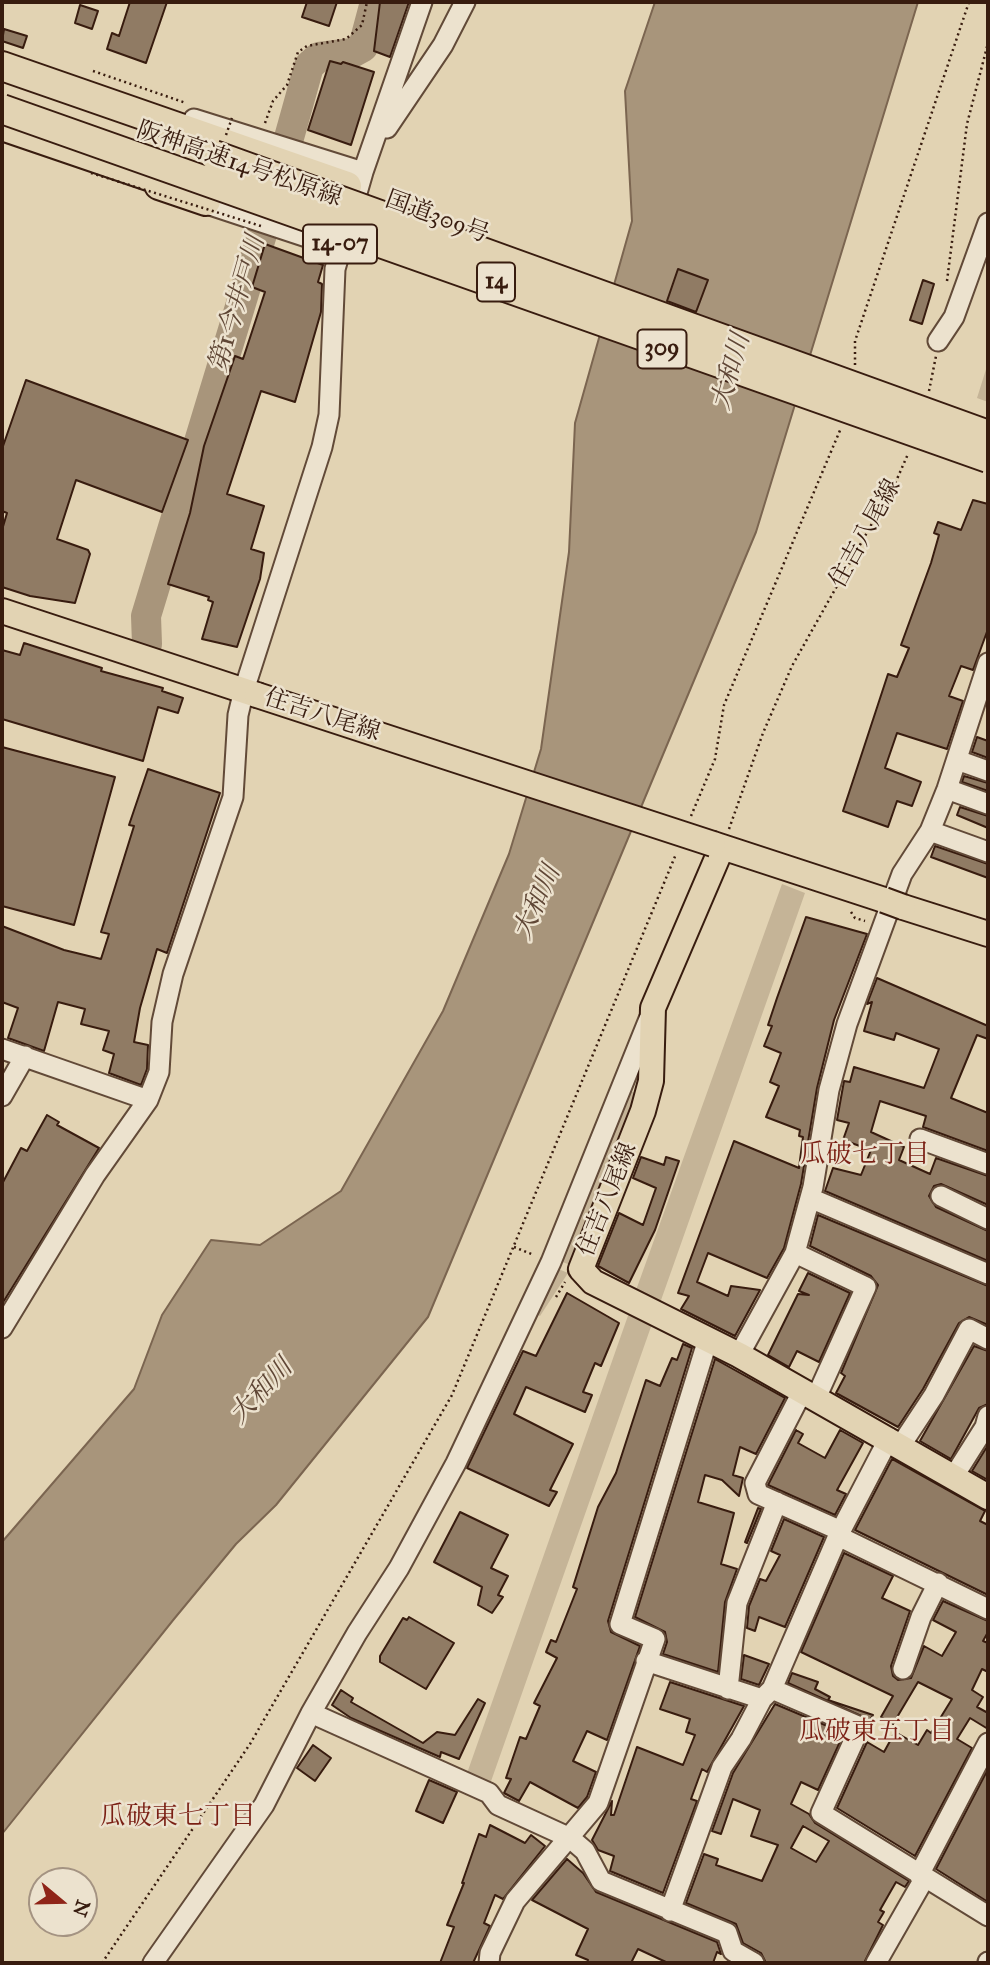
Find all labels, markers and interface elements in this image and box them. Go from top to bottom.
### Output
street label: 阪神高速14号松原線 [133,116,345,214]
street label: 国道309号 [381,186,493,250]
road number: 14-07 [303,224,377,264]
water label: 第1今井戸川 [204,232,272,376]
road number: 14 [477,262,515,302]
road number: 309 [638,330,686,368]
water label: 大和川 [706,330,758,414]
street label: 住吉八尾線 [824,475,908,593]
street label: 住吉八尾線 [260,684,384,748]
water label: 大和川 [508,861,568,945]
street label: 住吉八尾線 [572,1139,644,1261]
district label: 瓜破七丁目 [800,1140,930,1172]
water label: 大和川 [224,1353,300,1431]
district label: 瓜破東五丁目 [799,1717,955,1749]
district label: 瓜破東七丁目 [100,1802,256,1834]
north arrow [28,1867,98,1937]
text: N [68,1897,95,1920]

